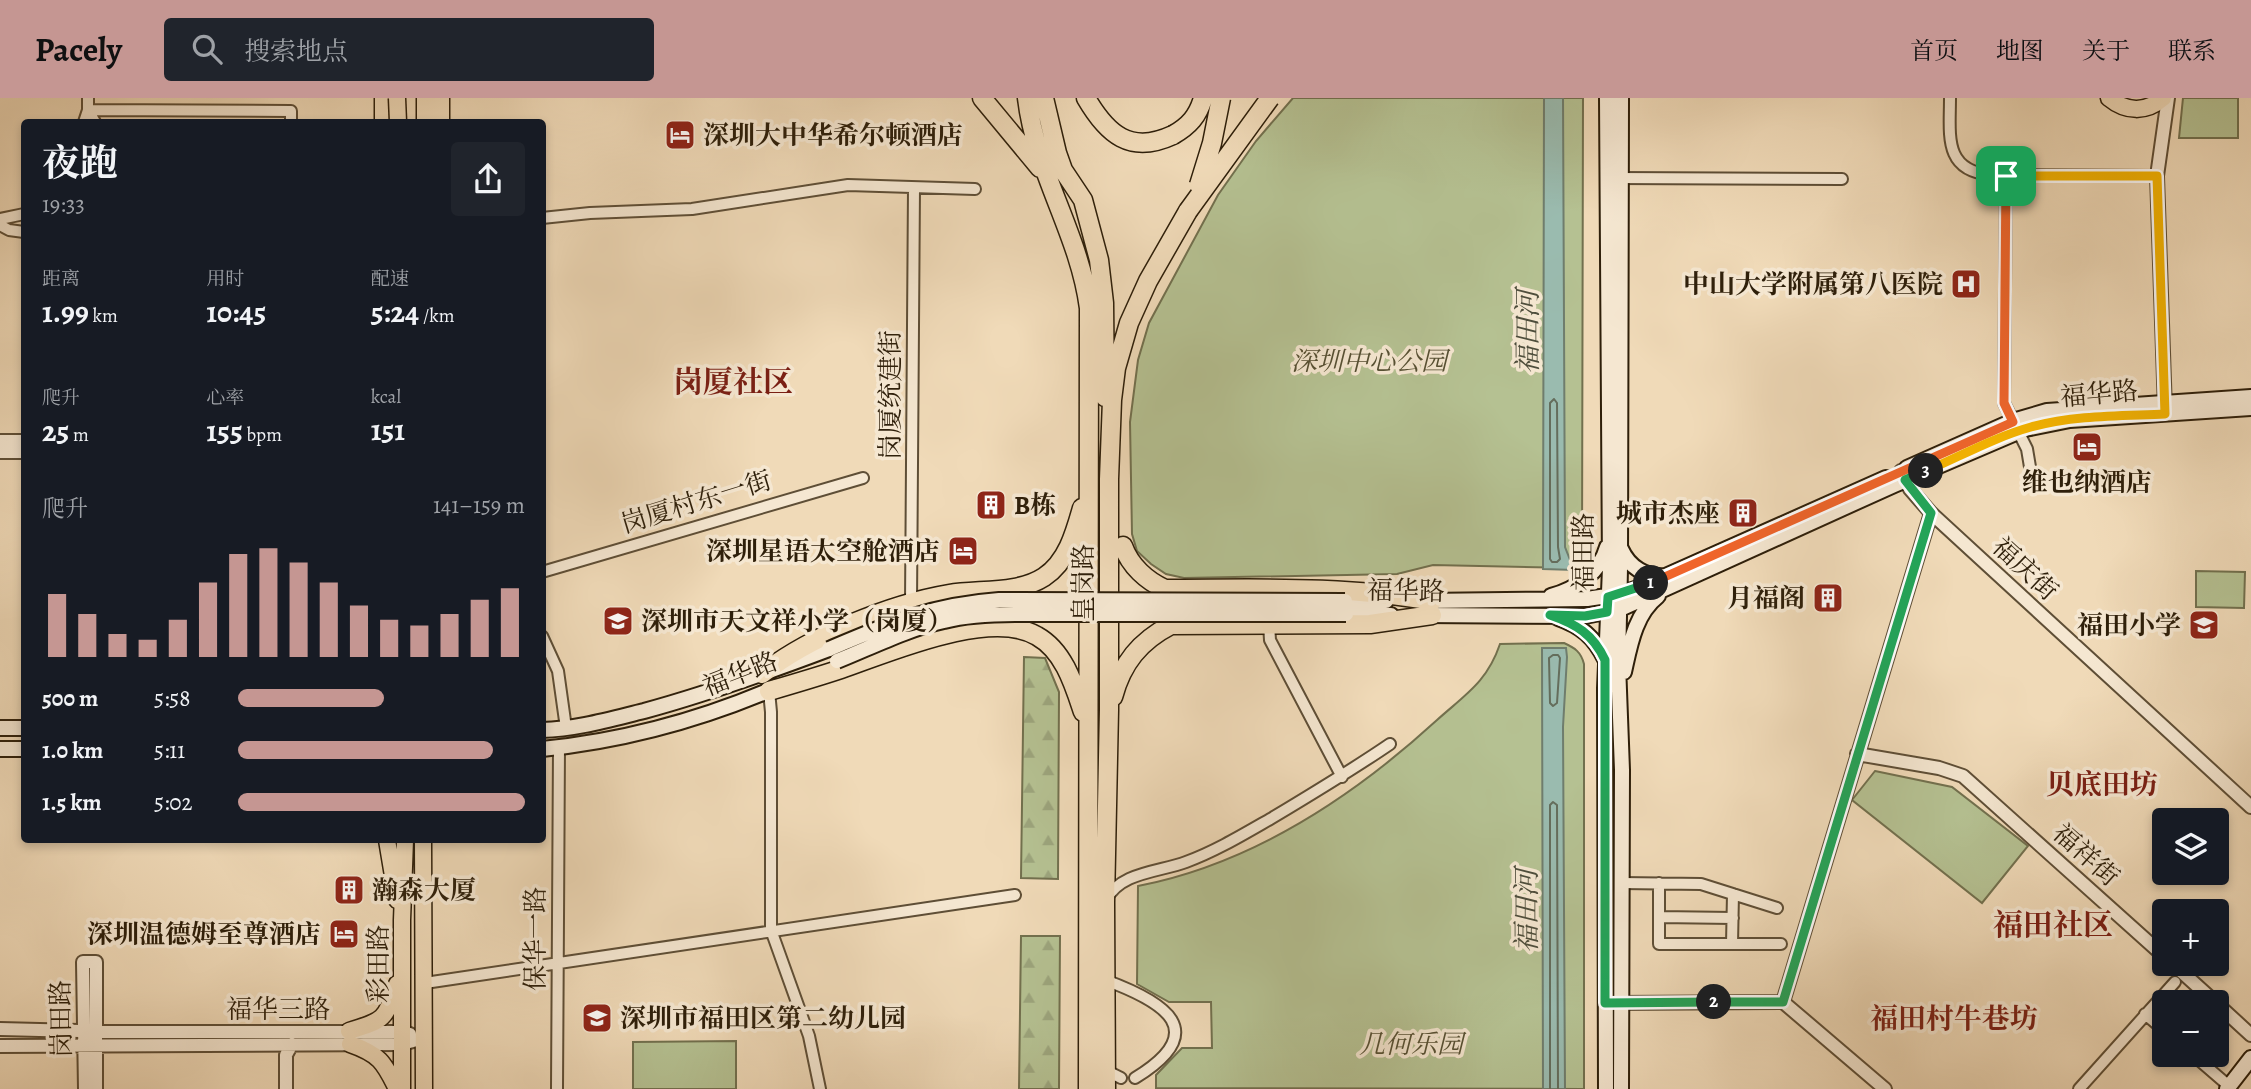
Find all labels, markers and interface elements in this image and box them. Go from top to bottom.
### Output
search box [164,18,654,81]
text: Pacely [35,27,122,72]
icon: search [188,30,226,68]
text: 搜索地点 [244,34,348,69]
text: 首页 [1910,35,1958,67]
text: 地图 [1996,35,2044,67]
text: 关于 [2082,35,2130,67]
text: 联系 [2168,35,2216,67]
hotel icon: 深圳大中华希尔顿酒店 [663,118,697,152]
place label: 深圳大中华希尔顿酒店 [703,118,963,153]
text: 夜跑 [42,137,118,189]
button: share [451,142,525,216]
pin [1976,146,2036,206]
icon: arrive [1987,157,2025,195]
text: 19:33 [42,189,85,220]
text: 距离 [42,266,80,292]
text: 用时 [206,266,244,292]
text: 配速 [371,266,409,292]
place label: 中山大学附属第八医院 [1683,267,1943,302]
hospital icon: 中山大学附属第八医院 [1949,267,1983,301]
water label: 福田河 [1509,285,1547,374]
text: 1.99 [42,292,89,332]
text: 10:45 [206,292,266,332]
text: 5:24 [371,292,419,332]
text: km [89,303,118,329]
text: /km [419,303,454,329]
street label: 岗厦统建街 [873,330,908,460]
park label: 深圳中心公园 [1291,344,1451,379]
district label: 岗厦社区 [673,362,793,402]
street label: 福华路 [2059,373,2139,415]
text: kcal [371,384,401,410]
text: 爬升 [42,385,80,411]
text: 心率 [206,385,244,411]
text: 151 [371,410,405,450]
text: 25 [42,411,69,451]
text: 155 [206,411,243,451]
text: m [69,422,89,448]
text: bpm [243,422,282,448]
hotel icon: 维也纳酒店 [2070,430,2104,464]
pin: 3 [1909,454,1944,488]
text: 3 [1921,457,1930,483]
street label: 岗厦村东一街 [616,462,776,542]
place label: 维也纳酒店 [2022,465,2152,500]
building icon: B栋 [974,488,1008,522]
place label: B栋 [1014,488,1056,523]
text: 141–159 m [433,490,525,521]
text: 爬升 [42,493,88,524]
place label: 城市杰座 [1616,496,1720,531]
building icon: 城市杰座 [1726,496,1760,530]
street label: 福田路 [1566,513,1601,591]
street label: 福庆街 [1985,530,2065,608]
place label: 深圳星语太空舱酒店 [706,534,940,569]
hotel icon: 深圳星语太空舱酒店 [946,534,980,568]
street label: 皇岗路 [1066,544,1101,622]
pin: 1 [1634,566,1668,601]
text: 1 [1647,569,1654,595]
street label: 福华路 [1367,573,1445,609]
place label: 月福阁 [1727,581,1805,616]
building icon: 月福阁 [1811,581,1845,615]
school or university icon: 深圳市天文祥小学（岗厦） [601,604,635,638]
place label: 深圳市天文祥小学（岗厦） [641,604,953,639]
place label: 福田小学 [2077,608,2181,643]
school or university icon: 福田小学 [2187,608,2221,642]
street label: 福华路 [697,644,783,704]
text: 500 m [42,683,98,714]
text: 5:58 [154,683,190,714]
text: 1.0 km [42,735,103,766]
text: 5:11 [154,735,185,766]
district label: 贝底田坊 [2046,766,2158,804]
text: 1.5 km [42,787,102,818]
text: 5:02 [154,787,193,818]
map controls [2152,808,2229,1067]
button: layers [2152,808,2229,885]
street label: 福祥街 [2045,816,2127,894]
water label: 福田河 [1508,864,1546,953]
building icon: 瀚森大厦 [332,873,366,907]
place label: 瀚森大厦 [372,873,476,908]
street label: 保华一路 [518,887,553,991]
button: + [2152,899,2229,976]
district label: 福田社区 [1993,905,2113,945]
place label: 深圳温德姆至尊酒店 [87,917,321,952]
hotel icon: 深圳温德姆至尊酒店 [327,917,361,951]
street label: 彩田路 [361,925,396,1003]
street label: 岗田路 [43,980,79,1058]
pin: 2 [1696,984,1732,1020]
text: 2 [1709,988,1718,1014]
button: − [2152,990,2229,1067]
street label: 福华三路 [226,992,330,1027]
district label: 福田村牛巷坊 [1870,1000,2038,1038]
school or university icon: 深圳市福田区第二幼儿园 [580,1001,614,1035]
place label: 深圳市福田区第二幼儿园 [620,1001,906,1036]
park label: 几何乐园 [1359,1027,1467,1062]

